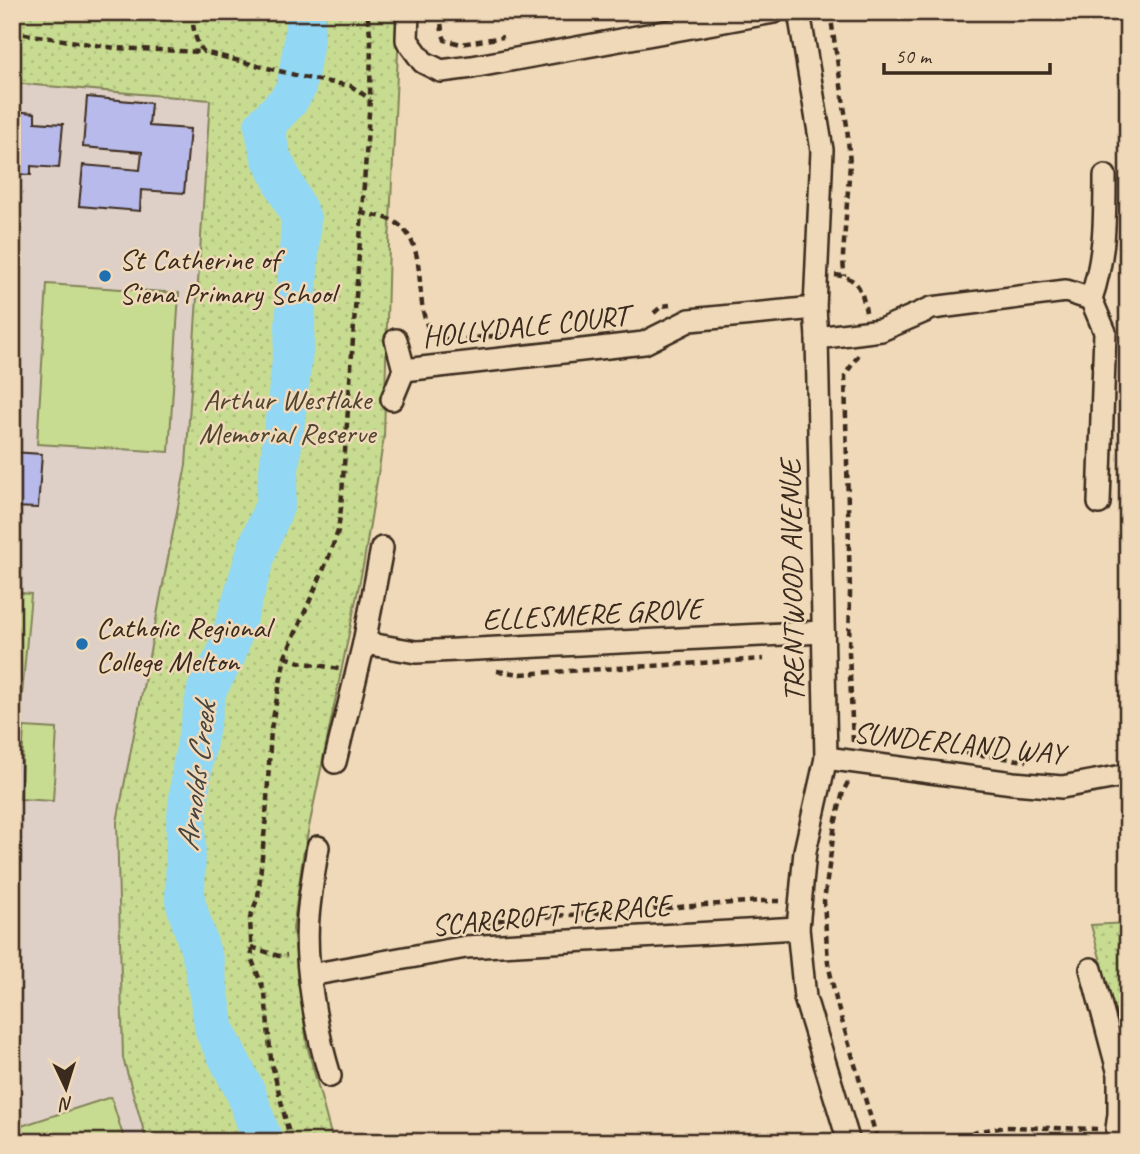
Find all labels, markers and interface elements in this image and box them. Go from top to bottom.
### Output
scale bar [884,32,1051,76]
text: 50 m [895,43,933,69]
place label: St Catherine of Siena Primary School [119,240,341,312]
marker: St Catherine of Siena Primary School [97,268,113,284]
street label: HOLLYDALE COURT [420,296,637,356]
park label: Arthur Westlake Memorial Reserve [199,380,378,452]
street label: TRENTWOOD AVENUE [771,455,813,703]
street label: ELLESMERE GROVE [481,589,706,639]
place label: Catholic Regional College Melton [96,608,275,680]
marker: Catholic Regional College Melton [74,636,90,652]
water label: Arnolds Creek [167,695,226,853]
street label: SUNDERLAND WAY [851,713,1070,773]
street label: SCARCROFT TERRACE [430,885,676,944]
north arrow [32,1052,102,1122]
text: N [57,1092,74,1117]

